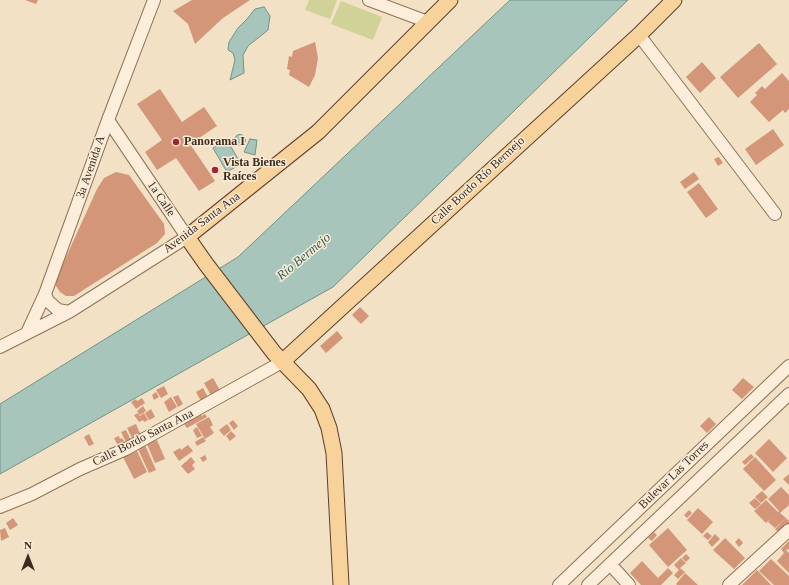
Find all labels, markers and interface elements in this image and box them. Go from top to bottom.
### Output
street label: 3a Avenida A [73,134,109,200]
street label: Calle Bordo Río Bermejo [428,134,528,228]
place label: Panorama I [184,135,245,149]
marker: Panorama I [171,137,181,147]
place label: Vista Bienes Raíces [223,156,286,184]
marker: Vista Bienes Raíces [210,165,220,175]
street label: 1a Calle [144,179,178,219]
street label: Avenida Santa Ana [161,189,243,257]
water label: Río Bermejo [274,230,334,284]
street label: Calle Bordo Santa Ana [90,406,196,470]
street label: Bulevar Las Torres [636,438,712,512]
north arrow [8,537,48,577]
text: N [24,539,32,551]

